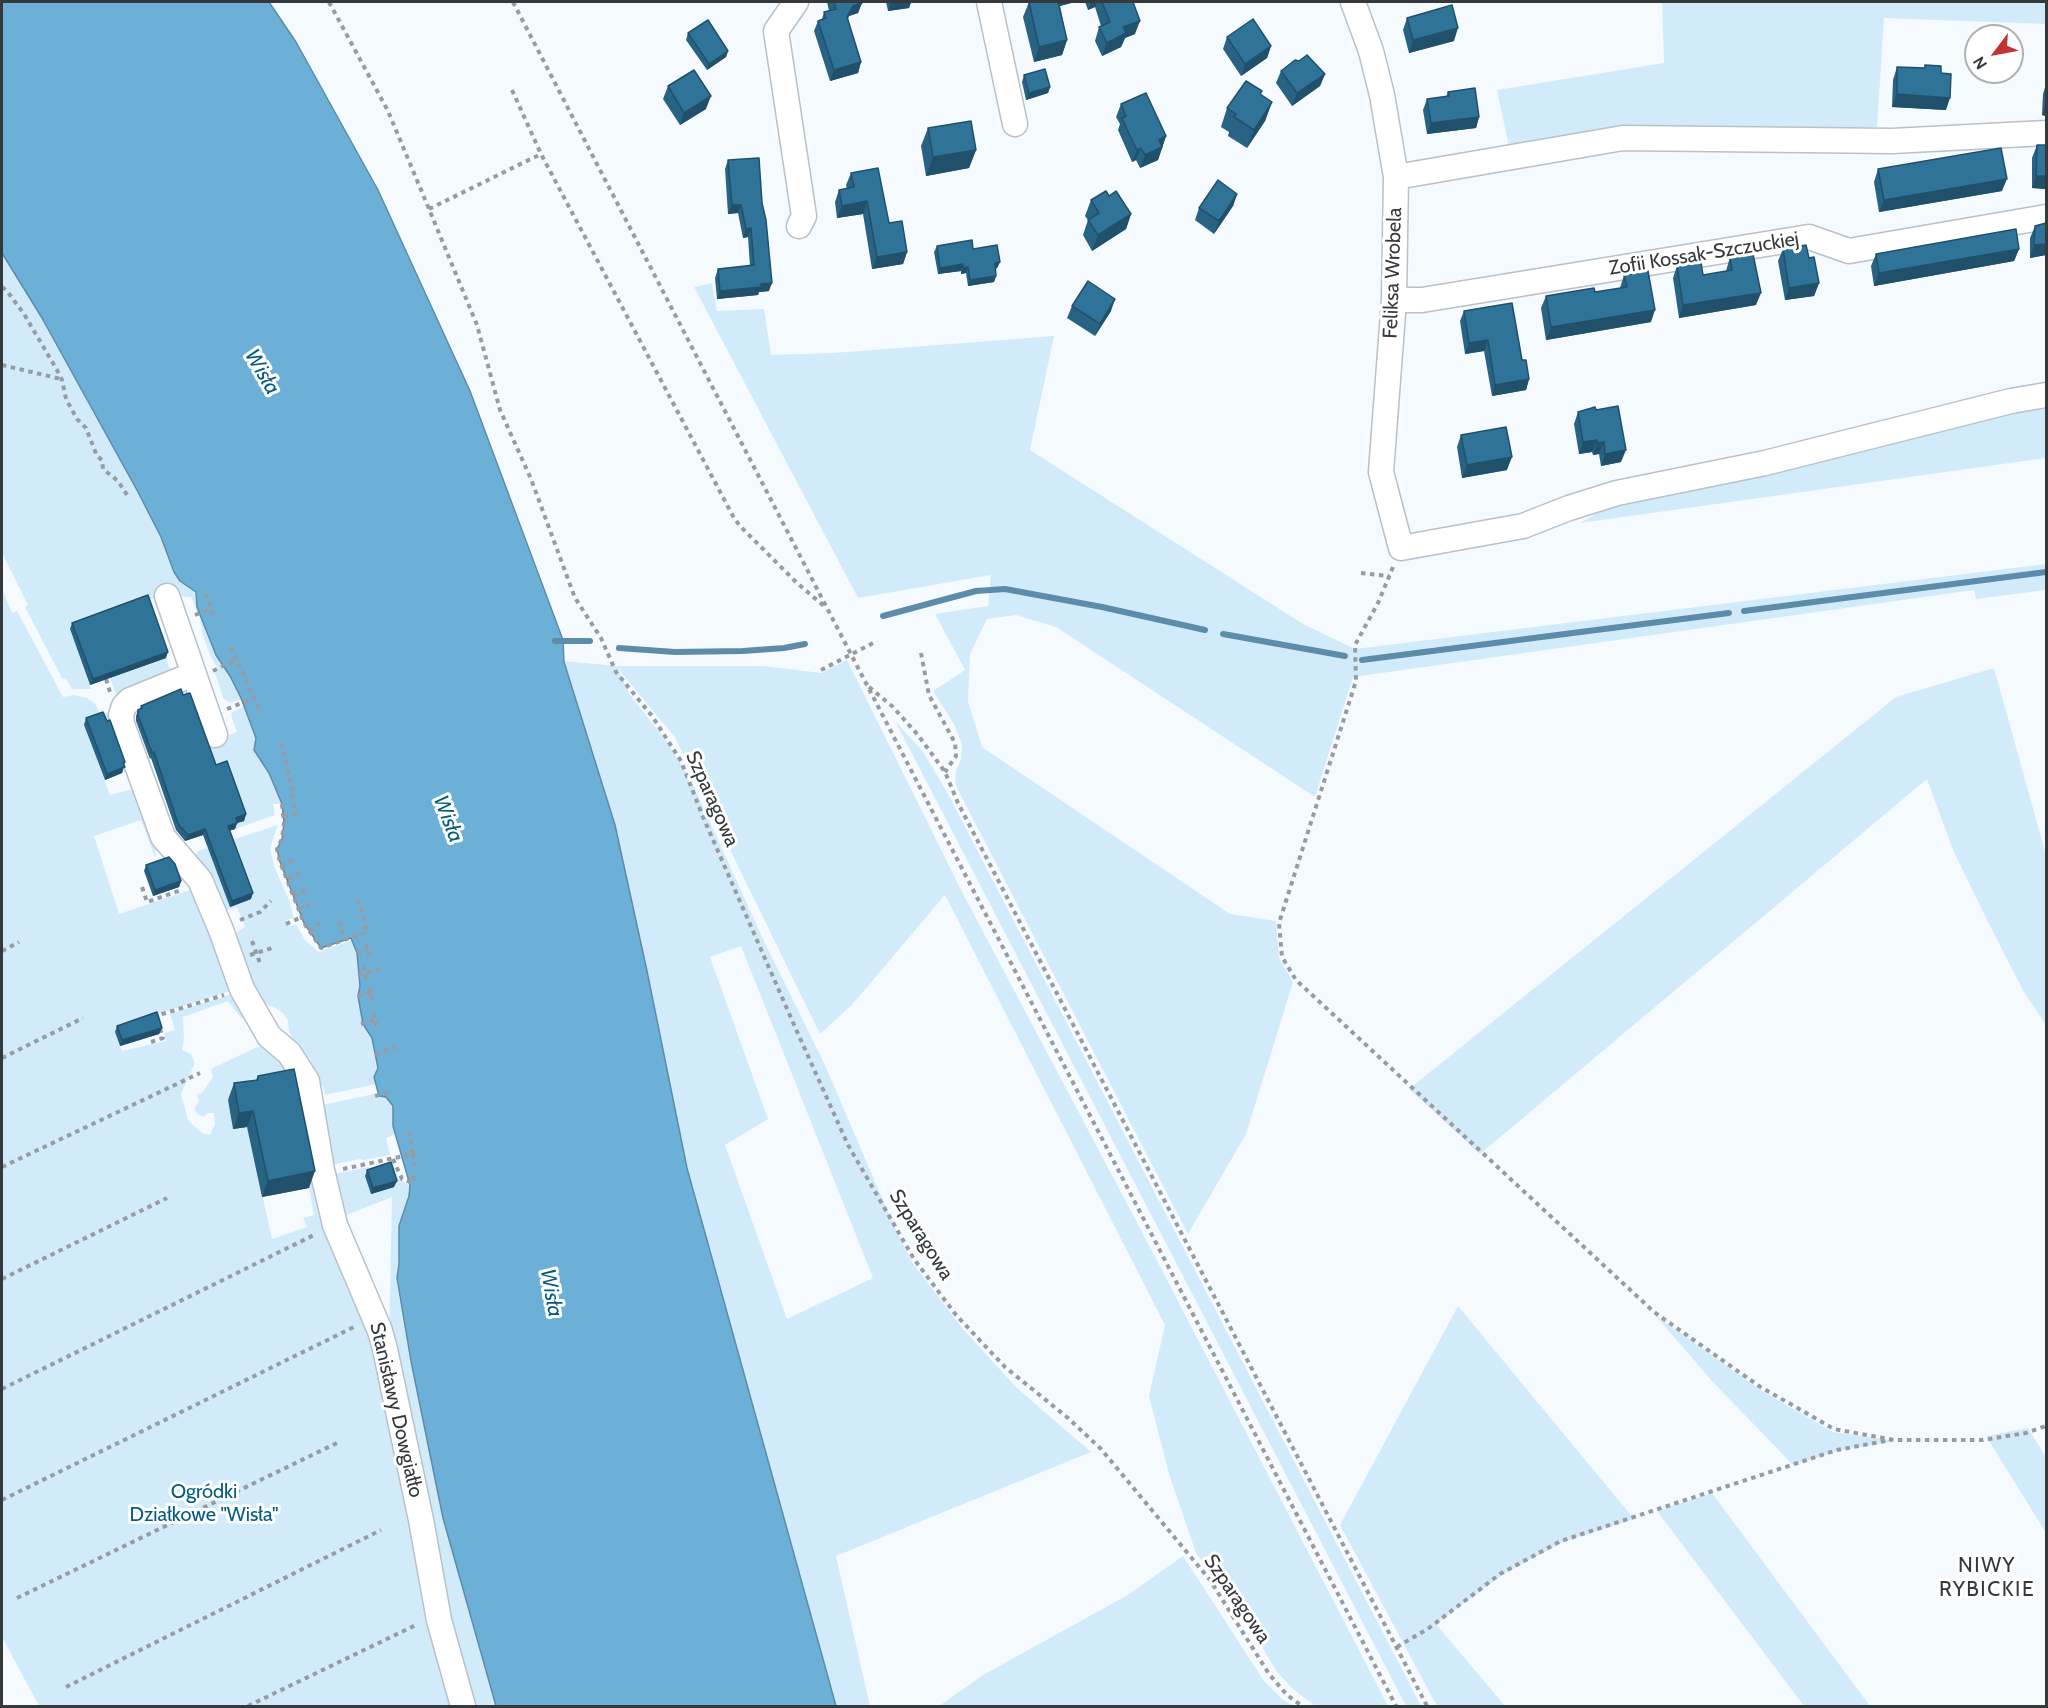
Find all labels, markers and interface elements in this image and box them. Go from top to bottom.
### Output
north arrow [1964,24,2024,84]
text: N [1969,53,1991,73]
street label: Feliksa Wrobela [1379,207,1407,339]
street label: Zofii Kossak-Szczuckiej [1607,227,1801,281]
water label: Wisła [239,345,285,399]
street label: Szparagowa [680,747,744,851]
water label: Wisła [428,792,468,846]
street label: Szparagowa [884,1185,958,1285]
water label: Wisła [534,1267,568,1319]
street label: Stanisławy Dowgiałło [364,1320,428,1500]
park label: Ogródki Działkowe "Wisła" [129,1480,279,1527]
street label: Szparagowa [1198,1550,1276,1648]
district label: NIWY RYBICKIE [1939,1553,2035,1603]

